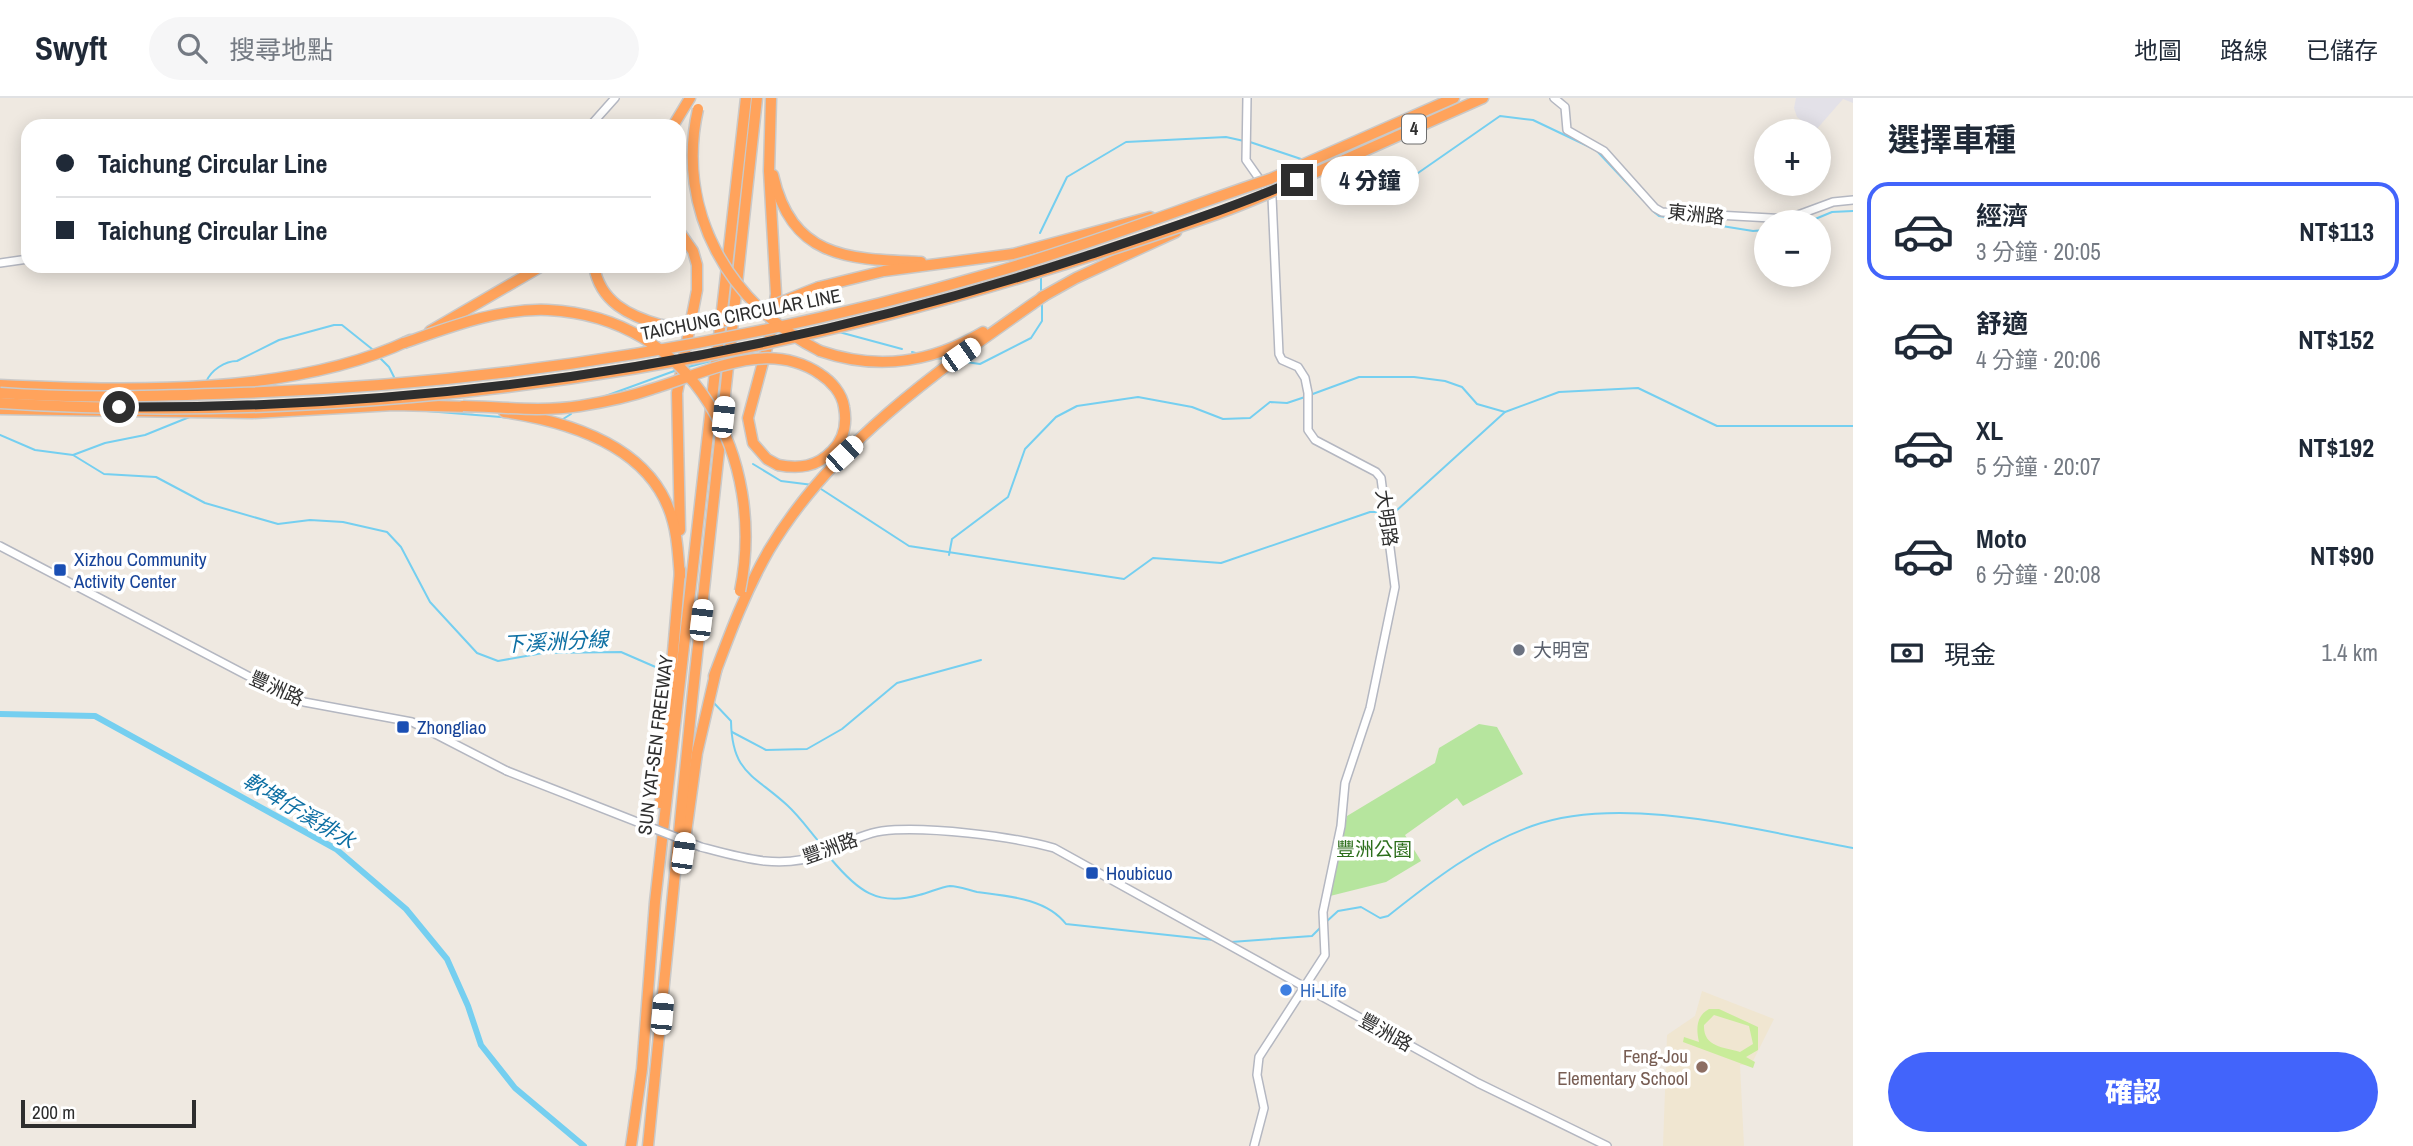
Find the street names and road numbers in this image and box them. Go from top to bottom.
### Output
road number: 4 [1402,114,1426,144]
street label: 東洲路 [1666,198,1726,230]
street label: TAICHUNG CIRCULAR LINE [639,282,843,346]
street label: 大明路 [1370,488,1404,548]
street label: SUN YAT-SEN FREEWAY [631,653,679,836]
street label: 豐洲路 [246,665,308,711]
street label: 豐洲路 [799,826,861,870]
street label: 豐洲路 [1355,1007,1417,1057]

